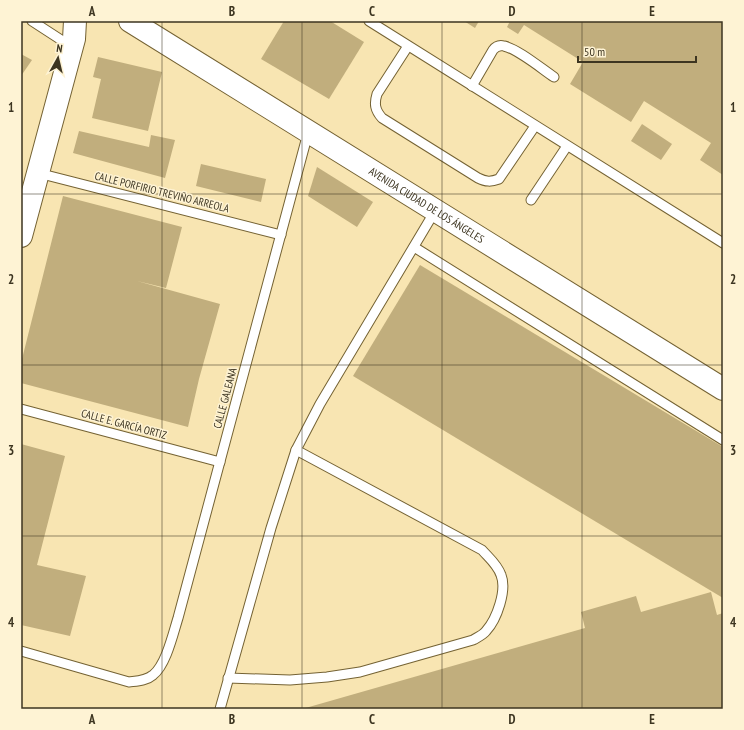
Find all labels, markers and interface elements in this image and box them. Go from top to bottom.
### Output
text: A [88,3,96,20]
text: B [229,3,235,20]
text: C [369,3,375,20]
text: D [509,3,516,20]
text: E [649,3,655,20]
north arrow [38,38,78,78]
scale bar [578,38,696,64]
text: N [55,41,63,55]
text: 50 m [584,44,605,59]
text: 1 [8,99,14,116]
text: 1 [730,99,736,116]
street label: AVENIDA CIUDAD DE LOS ÁNGELES [366,164,487,246]
street label: CALLE PORFIRIO TREVIÑO ARREOLA [93,168,232,216]
text: 2 [8,271,14,288]
text: 2 [730,271,736,288]
street label: CALLE GALEANA [210,365,240,430]
street label: CALLE E. GARCÍA ORTIZ [80,406,168,442]
text: 3 [8,442,14,459]
text: 3 [730,442,736,459]
text: 4 [8,614,15,631]
text: 4 [730,614,737,631]
text: A [88,711,96,728]
text: B [229,711,235,728]
text: C [369,711,375,728]
text: D [509,711,516,728]
text: E [649,711,655,728]

